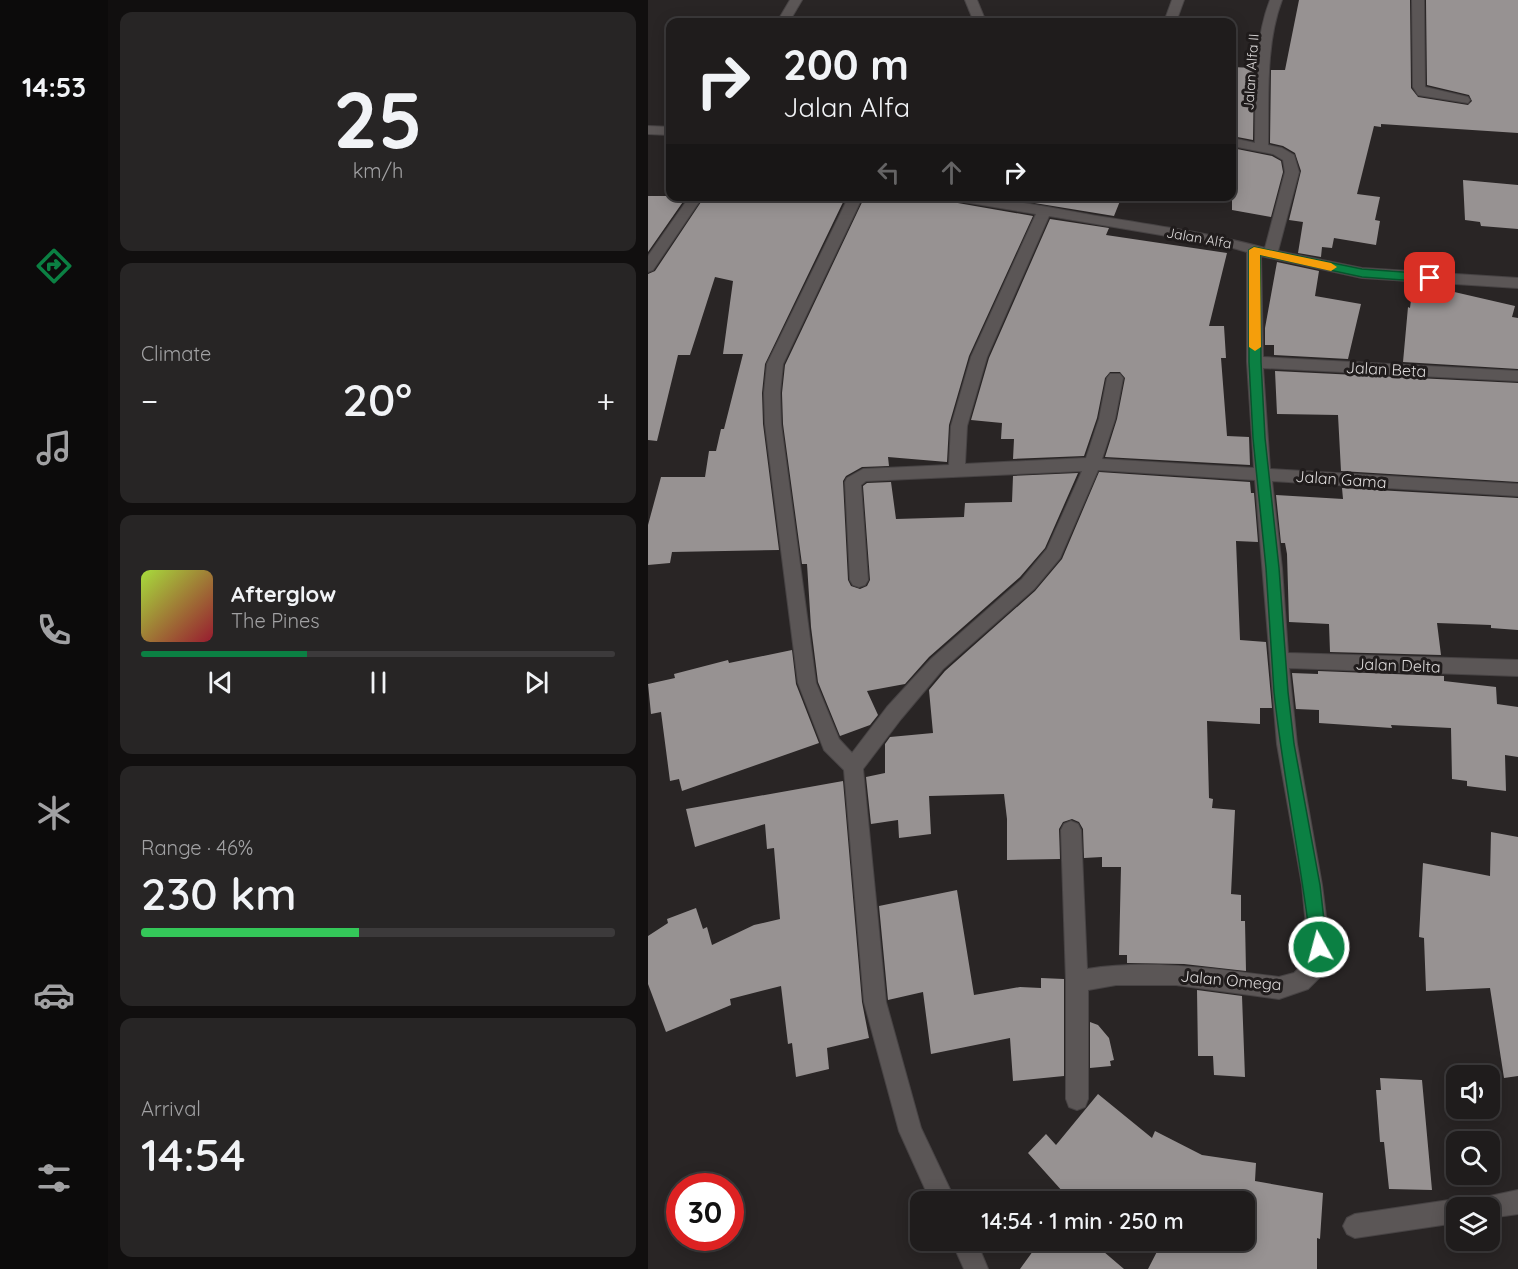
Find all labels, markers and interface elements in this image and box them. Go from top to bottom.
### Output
street label: Jalan Alfa II [1239,33,1263,111]
text: 200 m [783,38,909,91]
icon: right [684,42,762,120]
text: 14:53 [22,70,86,104]
text: 25 [333,70,423,168]
text: Jalan Alfa [783,90,910,124]
icon: left [872,156,905,189]
icon: ahead [935,156,968,189]
icon: right [998,156,1031,189]
text: km/h [353,158,403,183]
street label: Jalan Alfa [1165,223,1233,253]
icon: directions [33,245,75,287]
pin [1404,252,1455,303]
icon: arrive [1413,261,1446,294]
text: Climate [141,341,211,366]
street label: Jalan Beta [1345,357,1427,381]
text: 20° [343,371,412,427]
text: − [141,380,158,421]
text: + [596,380,615,421]
icon: music [33,427,75,469]
street label: Jalan Gama [1295,466,1387,492]
text: Afterglow [231,580,336,608]
text: The Pines [231,608,320,633]
icon: phone [33,609,75,651]
street label: Jalan Delta [1355,654,1441,676]
icon: previous [204,666,237,699]
icon: pause [362,666,395,699]
icon: next [520,666,553,699]
icon: climate [33,792,75,834]
text: Range · 46% [141,835,253,860]
text: 230 km [141,865,297,921]
position arrow [1287,915,1351,979]
street label: Jalan Omega [1180,966,1282,994]
icon: car [33,974,75,1016]
map controls [1446,1065,1500,1251]
button: sound [1446,1065,1500,1119]
text: Arrival [141,1096,201,1121]
text: 14:54 [141,1126,246,1182]
button: search [1446,1131,1500,1185]
icon: filters [33,1157,75,1199]
speed limit sign: 30 [666,1173,744,1251]
button: layers [1446,1197,1500,1251]
text: 14:54 · 1 min · 250 m [981,1207,1184,1235]

